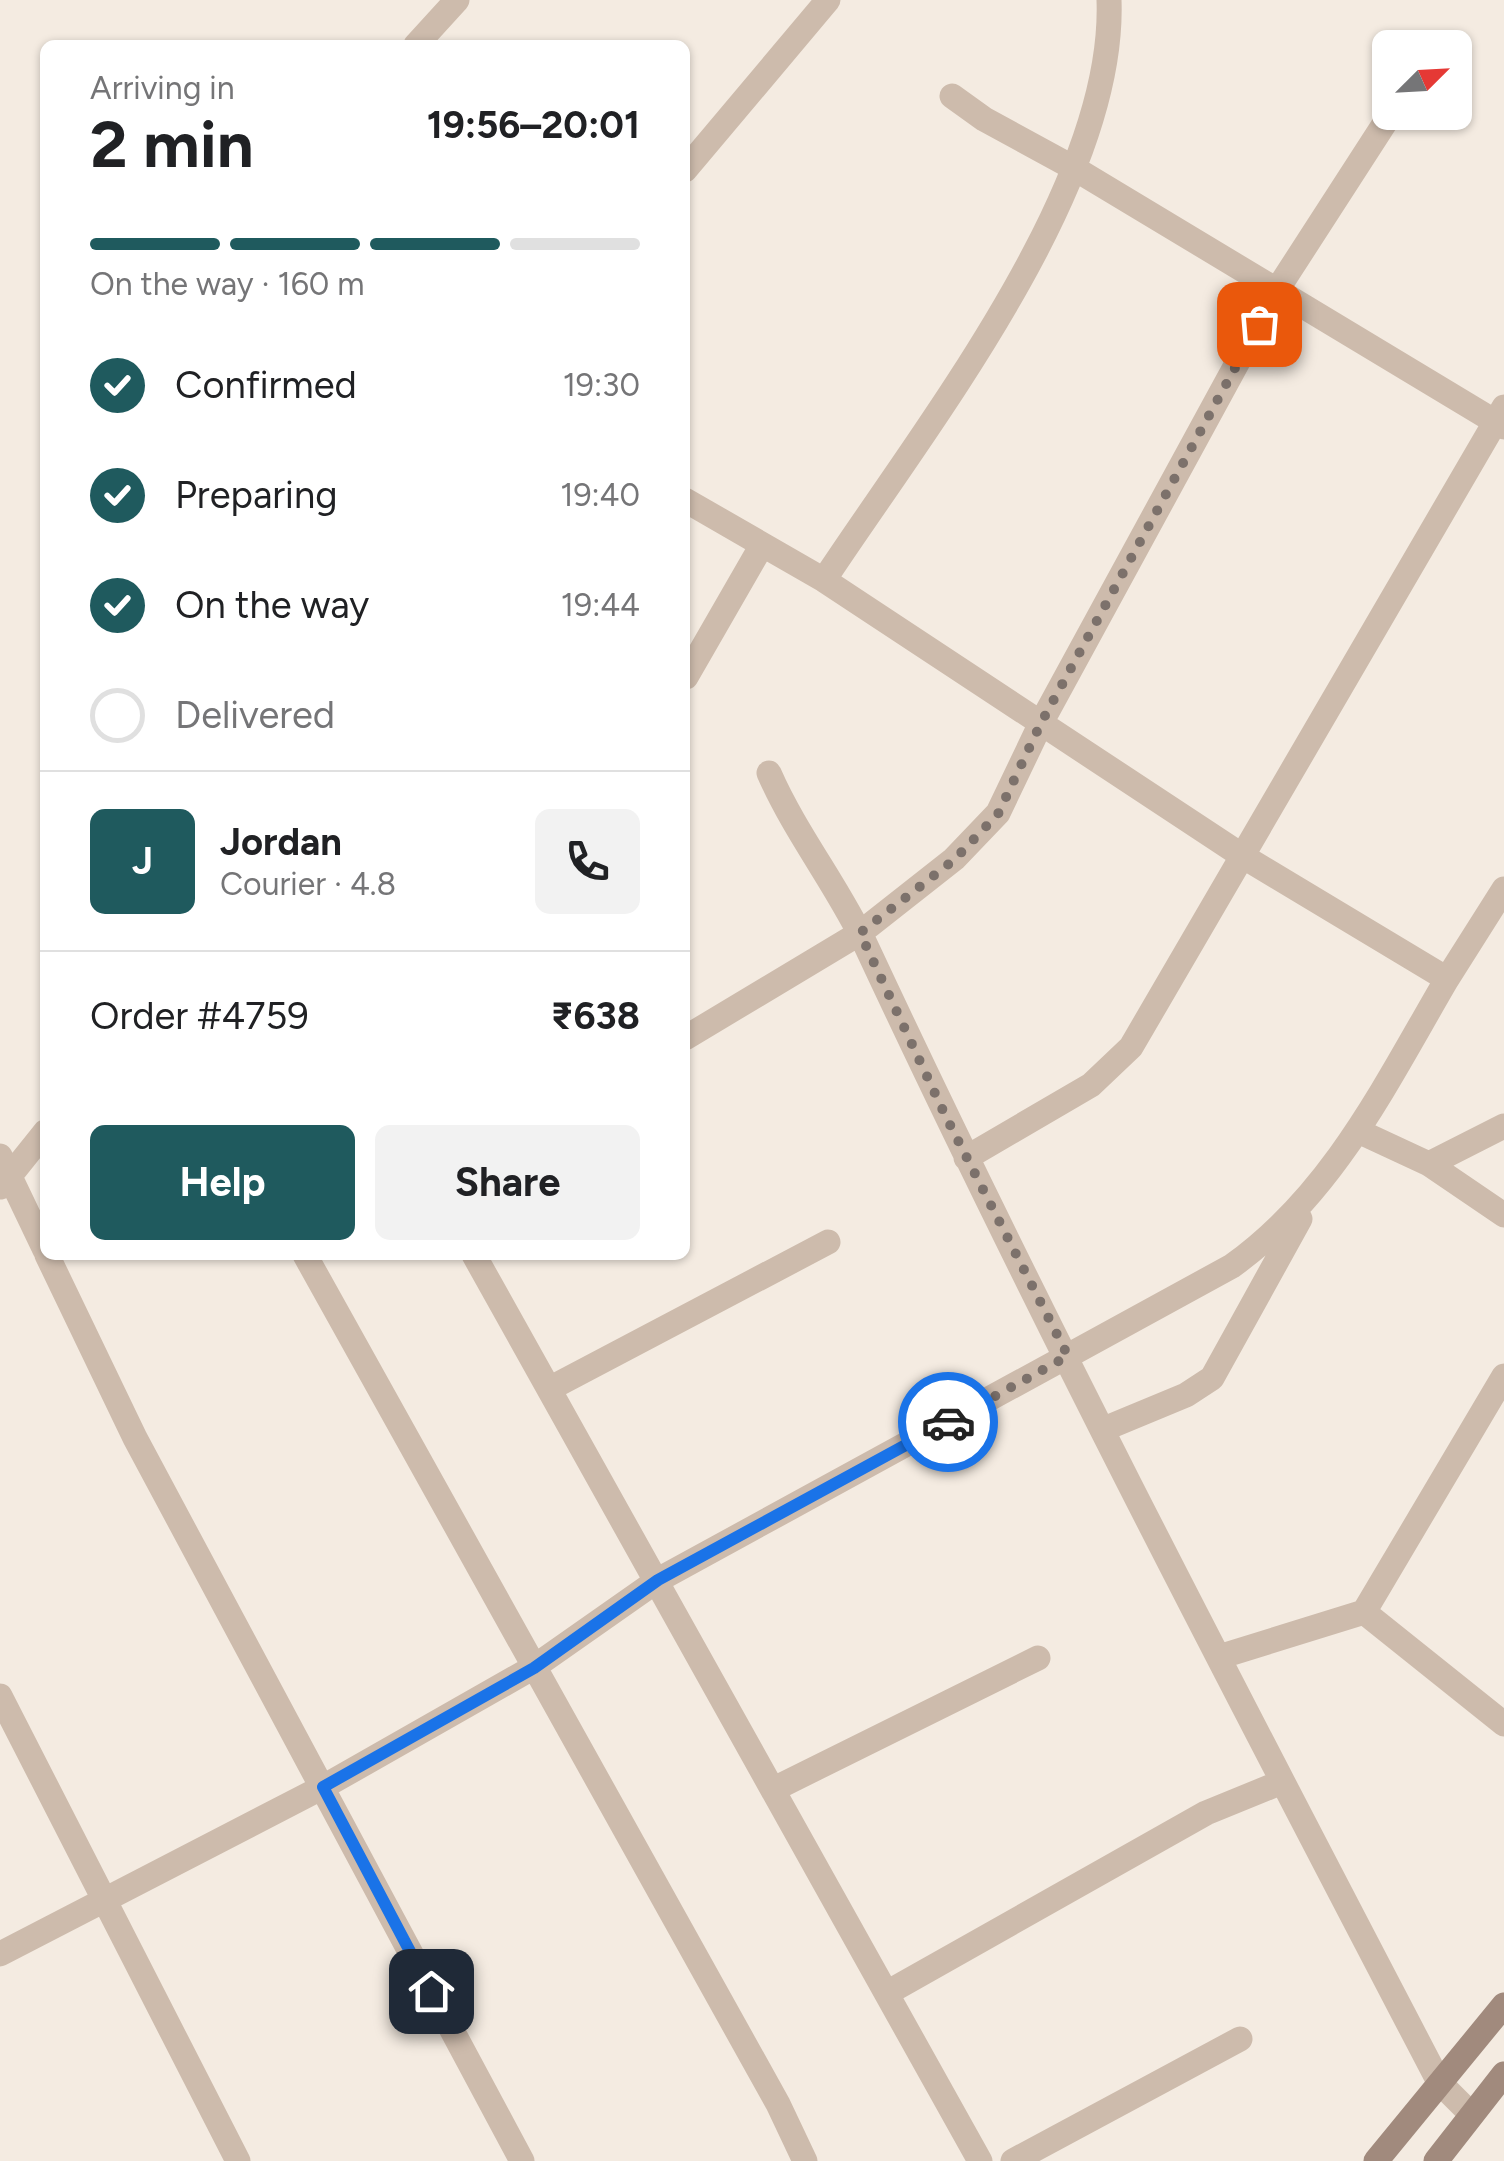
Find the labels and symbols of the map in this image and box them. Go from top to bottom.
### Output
north arrow [1372,30,1472,130]
pin [1217,282,1302,367]
courier [898,1372,998,1472]
pin [389,1949,474,2034]

